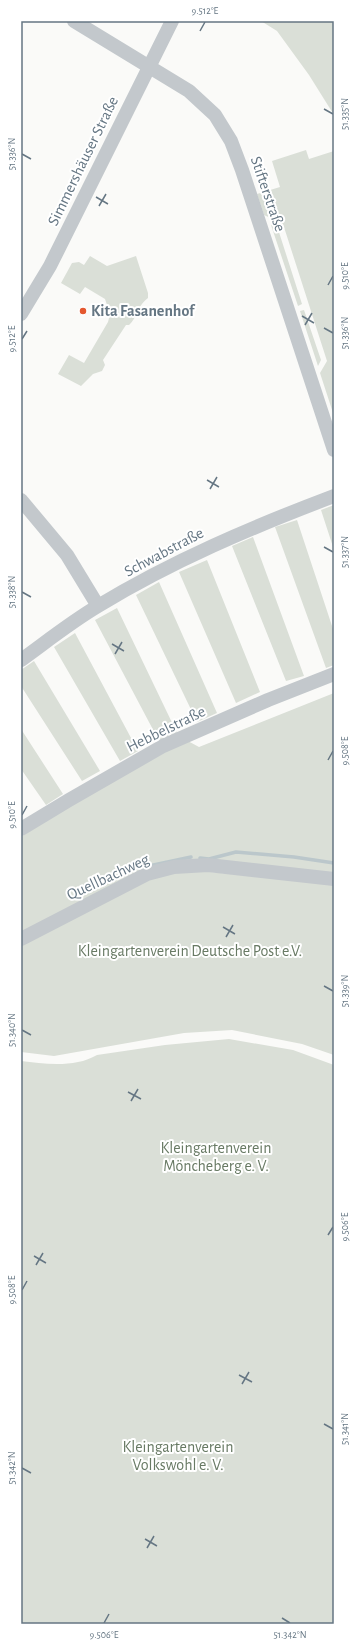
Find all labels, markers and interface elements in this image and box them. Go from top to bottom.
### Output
text: 9.512°E [192,6,219,16]
street label: Simmershäuser Straße [45,94,121,228]
text: 51.335°N [340,98,350,130]
text: 51.336°N [7,138,17,170]
street label: Stifterstraße [248,154,288,234]
text: 9.510°E [340,262,350,290]
place label: Kita Fasanenhof [91,303,196,319]
marker: Kita Fasanenhof [78,306,88,316]
text: 51.336°N [340,317,350,349]
text: 9.512°E [7,325,17,352]
street label: Schwabstraße [122,524,206,580]
text: 51.337°N [340,536,350,568]
text: 51.338°N [7,576,17,608]
street label: Hebbelstraße [124,703,208,755]
text: 9.508°E [340,736,350,765]
text: 9.510°E [7,801,17,829]
street label: Quellbachweg [64,851,152,904]
park label: Kleingartenverein Deutsche Post e.V. [78,943,302,959]
text: 51.339°N [340,975,350,1007]
text: 51.340°N [7,1013,17,1047]
park label: Kleingartenverein Möncheberg e. V. [161,1140,271,1174]
text: 9.506°E [340,1212,350,1241]
text: 9.508°E [7,1275,17,1304]
text: 51.341°N [340,1413,350,1445]
park label: Kleingartenverein Volkswohl e. V. [123,1439,233,1473]
text: 51.342°N [7,1451,17,1485]
text: 9.506°E [90,1630,119,1640]
text: 51.342°N [273,1630,307,1640]

